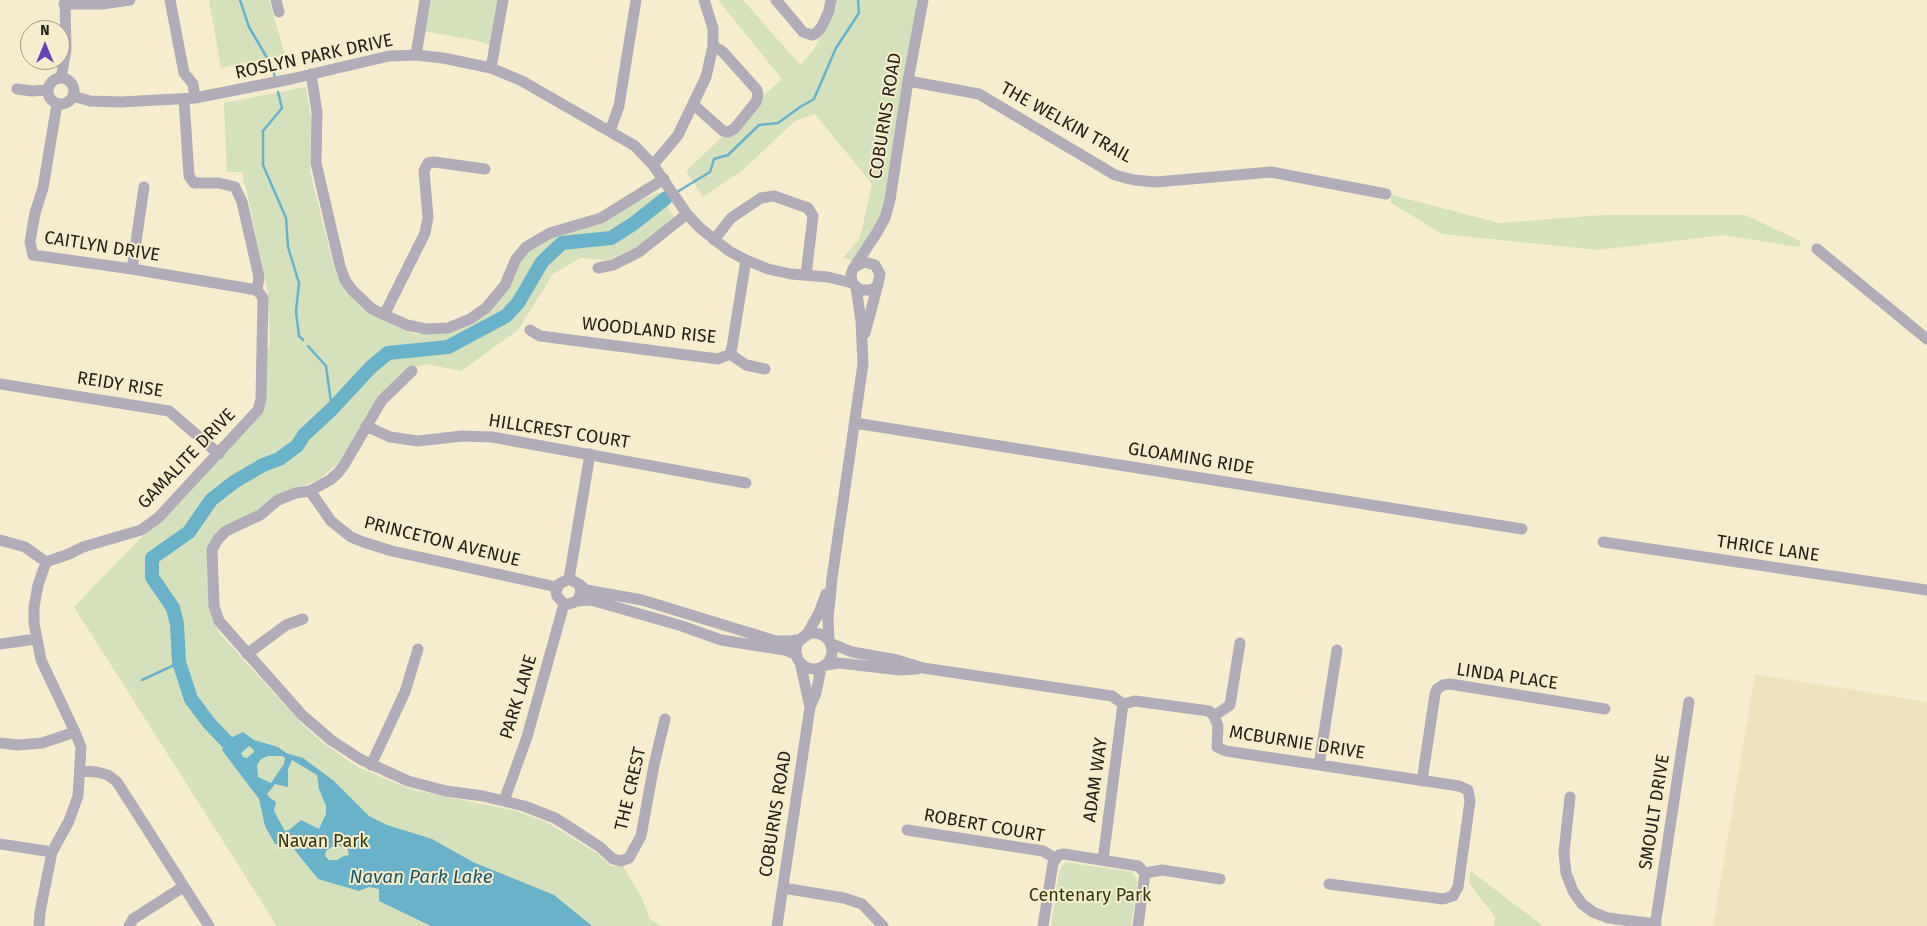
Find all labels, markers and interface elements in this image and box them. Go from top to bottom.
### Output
north arrow [20,20,70,70]
text: N [40,22,50,39]
street label: ROSLYN PARK DRIVE [233,30,395,84]
street label: COBURNS ROAD [865,51,907,181]
street label: THE WELKIN TRAIL [996,78,1136,168]
street label: CAITLYN DRIVE [43,227,161,267]
street label: WOODLAND RISE [581,313,717,349]
street label: REIDY RISE [75,368,165,402]
street label: GAMALITE DRIVE [134,404,240,514]
street label: HILLCREST COURT [487,410,631,454]
street label: GLOAMING RIDE [1126,438,1256,480]
street label: PRINCETON AVENUE [362,512,522,572]
street label: THRICE LANE [1715,531,1821,567]
street label: PARK LANE [496,652,542,742]
street label: LINDA PLACE [1455,659,1559,695]
street label: MCBURNIE DRIVE [1228,722,1366,764]
street label: ADAM WAY [1079,736,1113,824]
street label: THE CREST [611,745,651,833]
street label: COBURNS ROAD [755,749,797,879]
street label: SMOULT DRIVE [1635,753,1675,871]
street label: ROBERT COURT [922,805,1046,847]
park label: Navan Park [278,831,368,853]
water label: Navan Park Lake [349,867,493,889]
park label: Centenary Park [1029,885,1151,907]

